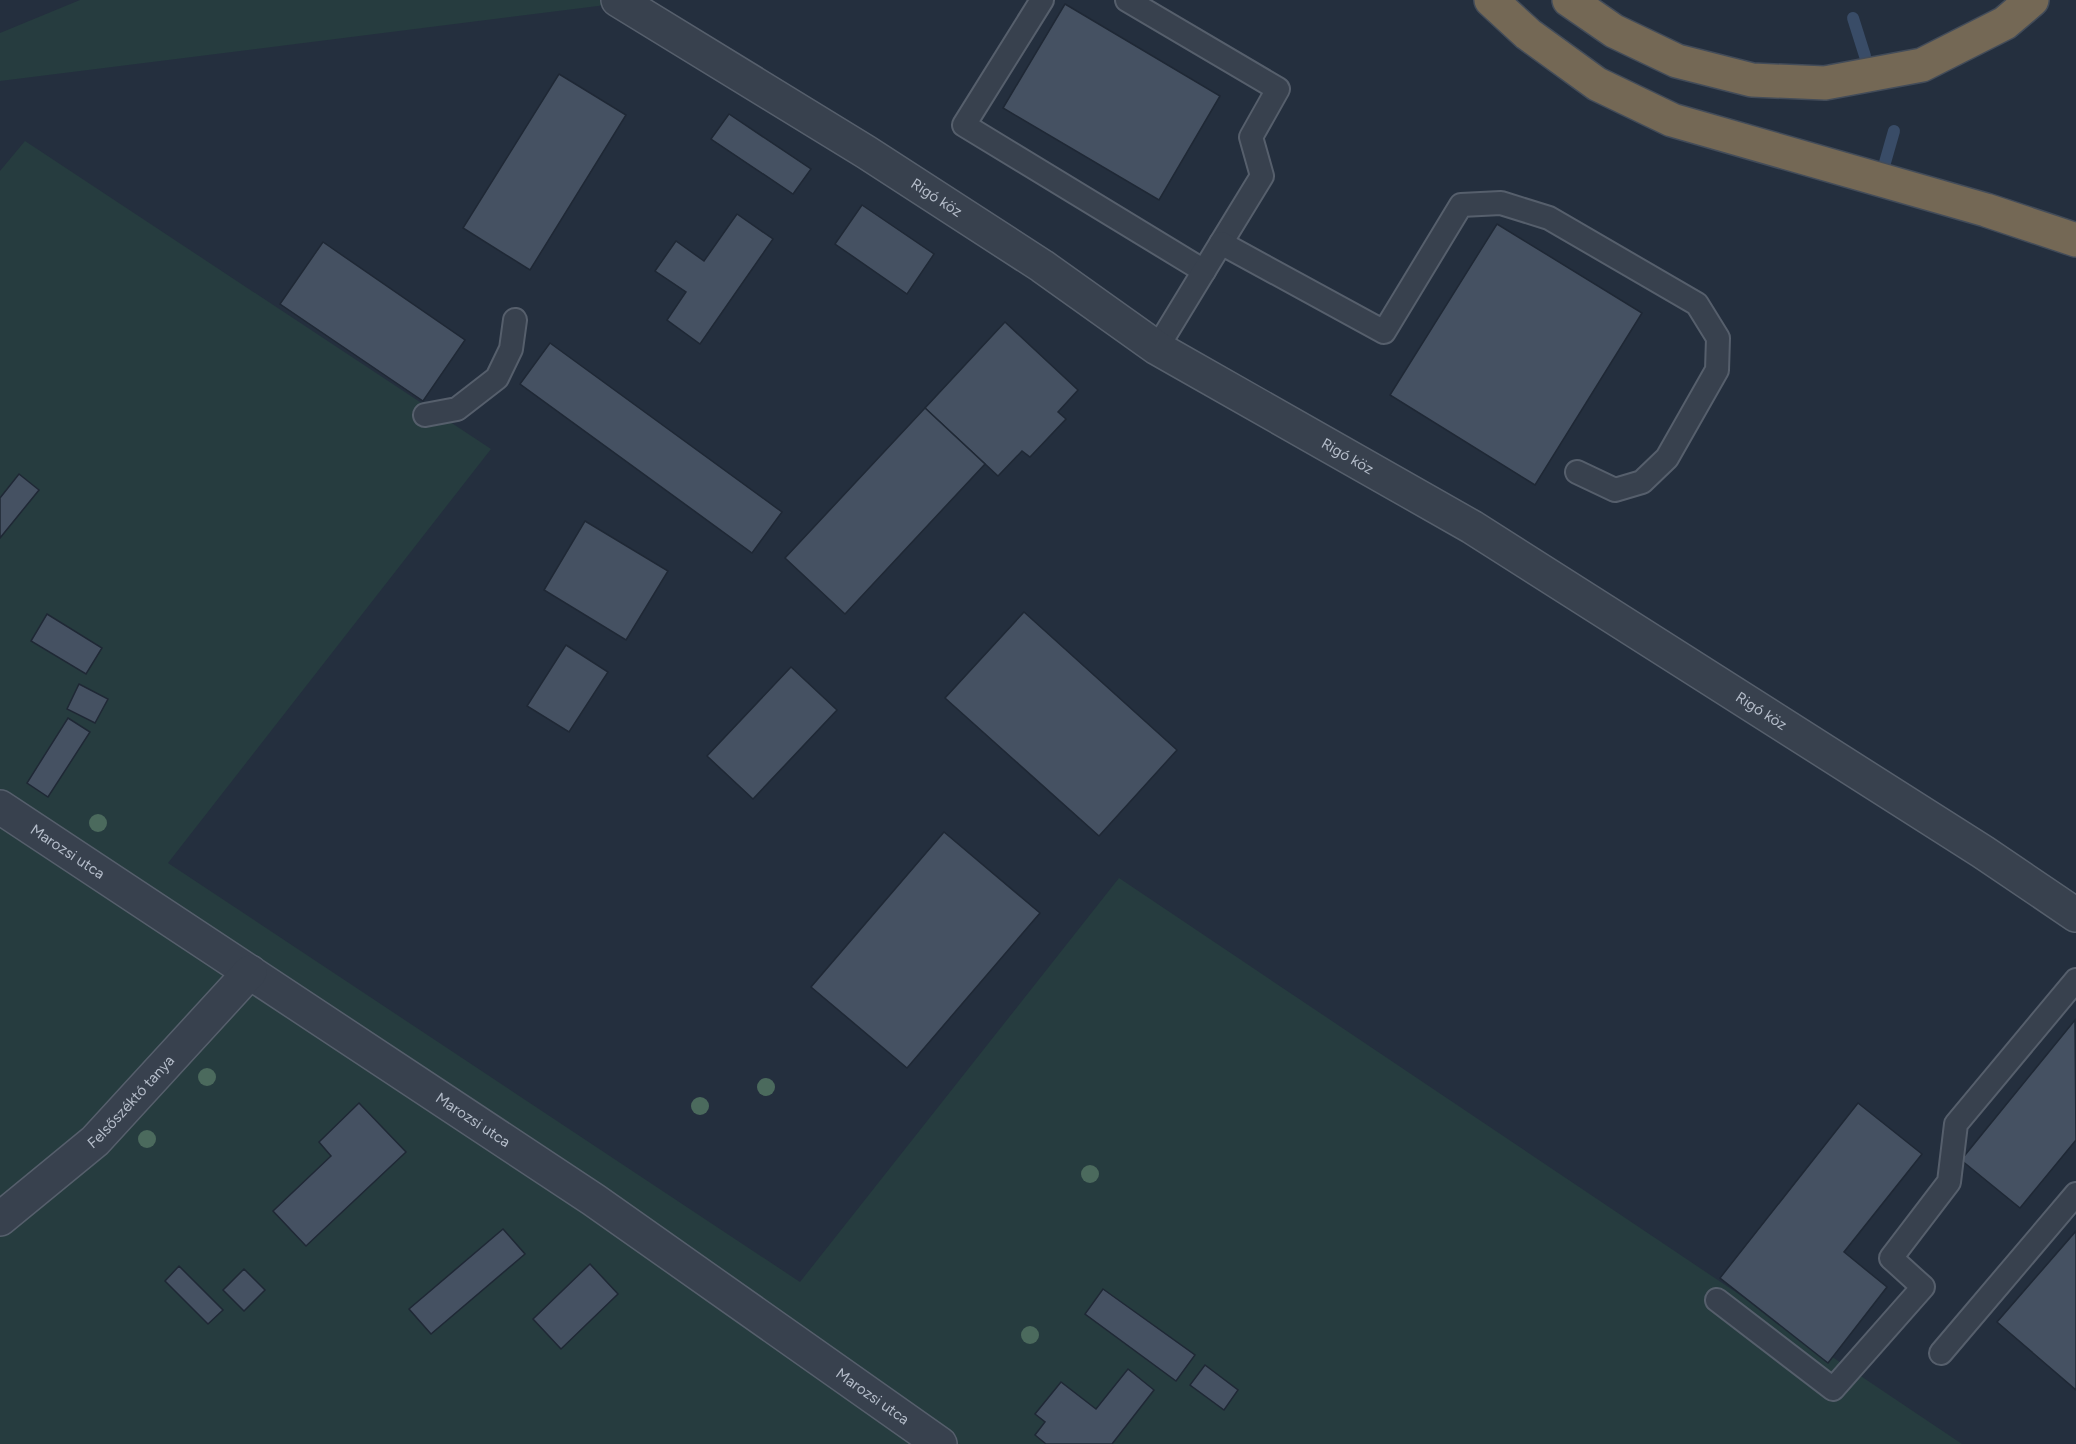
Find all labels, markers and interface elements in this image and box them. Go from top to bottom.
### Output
street label: Rigó köz [908,175,966,221]
street label: Rigó köz [1318,434,1377,478]
street label: Rigó köz [1732,688,1790,734]
street label: Marozsi utca [27,821,108,883]
street label: Felsőszéktó tanya [84,1052,178,1152]
street label: Marozsi utca [432,1089,513,1151]
street label: Marozsi utca [832,1364,913,1428]

